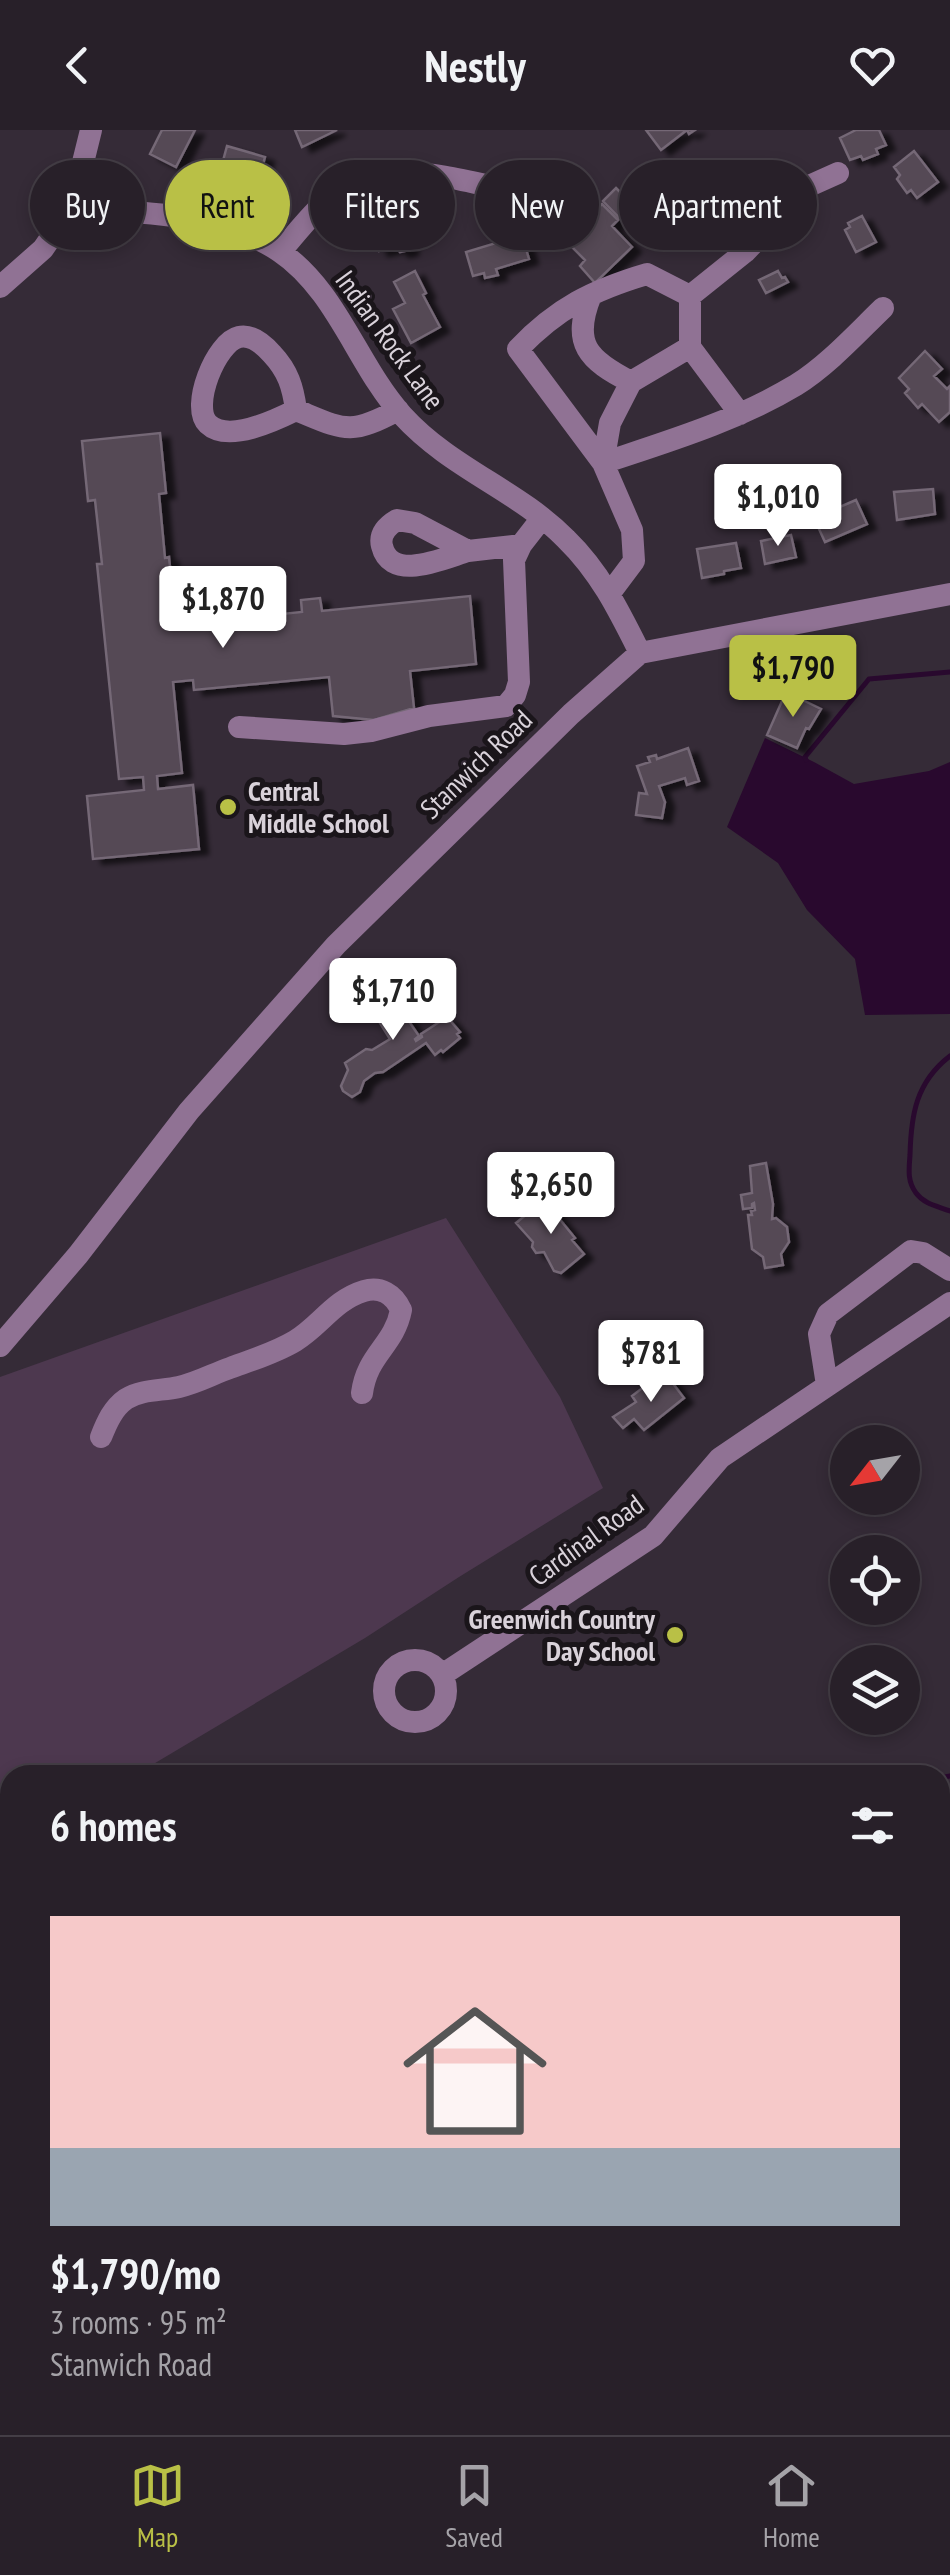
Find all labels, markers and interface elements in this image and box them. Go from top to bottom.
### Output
text: Nestly [424,36,526,94]
icon: back [50,38,105,93]
icon: heart [845,38,900,93]
chip: Buy [30,160,145,250]
chip: Rent [165,160,290,250]
chip: Filters [310,160,455,250]
chip: New [475,160,599,250]
chip: Apartment [619,160,817,250]
street label: Indian Rock Lane [327,263,453,417]
pin: $1,010 [697,464,859,549]
text: $1,010 [736,475,820,517]
pin: $1,870 [142,566,304,651]
text: $1,870 [181,577,265,619]
pin: $1,790 [712,635,874,720]
text: $1,790 [751,646,835,688]
street label: Stanwich Road [412,701,539,826]
place label: Central Middle School [248,772,389,841]
marker: Central Middle School [217,796,239,818]
pin: $1,710 [312,958,474,1043]
text: $1,710 [351,969,435,1011]
pin: $2,650 [470,1152,632,1237]
text: $2,650 [509,1163,593,1205]
pin: $781 [592,1320,710,1405]
text: $781 [620,1331,682,1373]
north arrow [830,1425,920,1515]
map controls [830,1425,920,1735]
street label: Cardinal Road [521,1485,650,1594]
button: locate [830,1535,920,1625]
place label: Greenwich Country Day School [468,1600,656,1669]
marker: Greenwich Country Day School [664,1624,686,1646]
button: layers [830,1645,920,1735]
text: 6 homes [50,1798,177,1853]
icon: filters [845,1798,900,1853]
icon: home [385,1981,565,2161]
text: $1,790/mo [50,2246,221,2301]
text: 3 rooms · 95 m² [50,2301,227,2343]
text: Stanwich Road [50,2343,212,2385]
tab: Map [130,2458,185,2555]
tab: Saved [445,2458,503,2555]
tab: Home [763,2458,820,2555]

